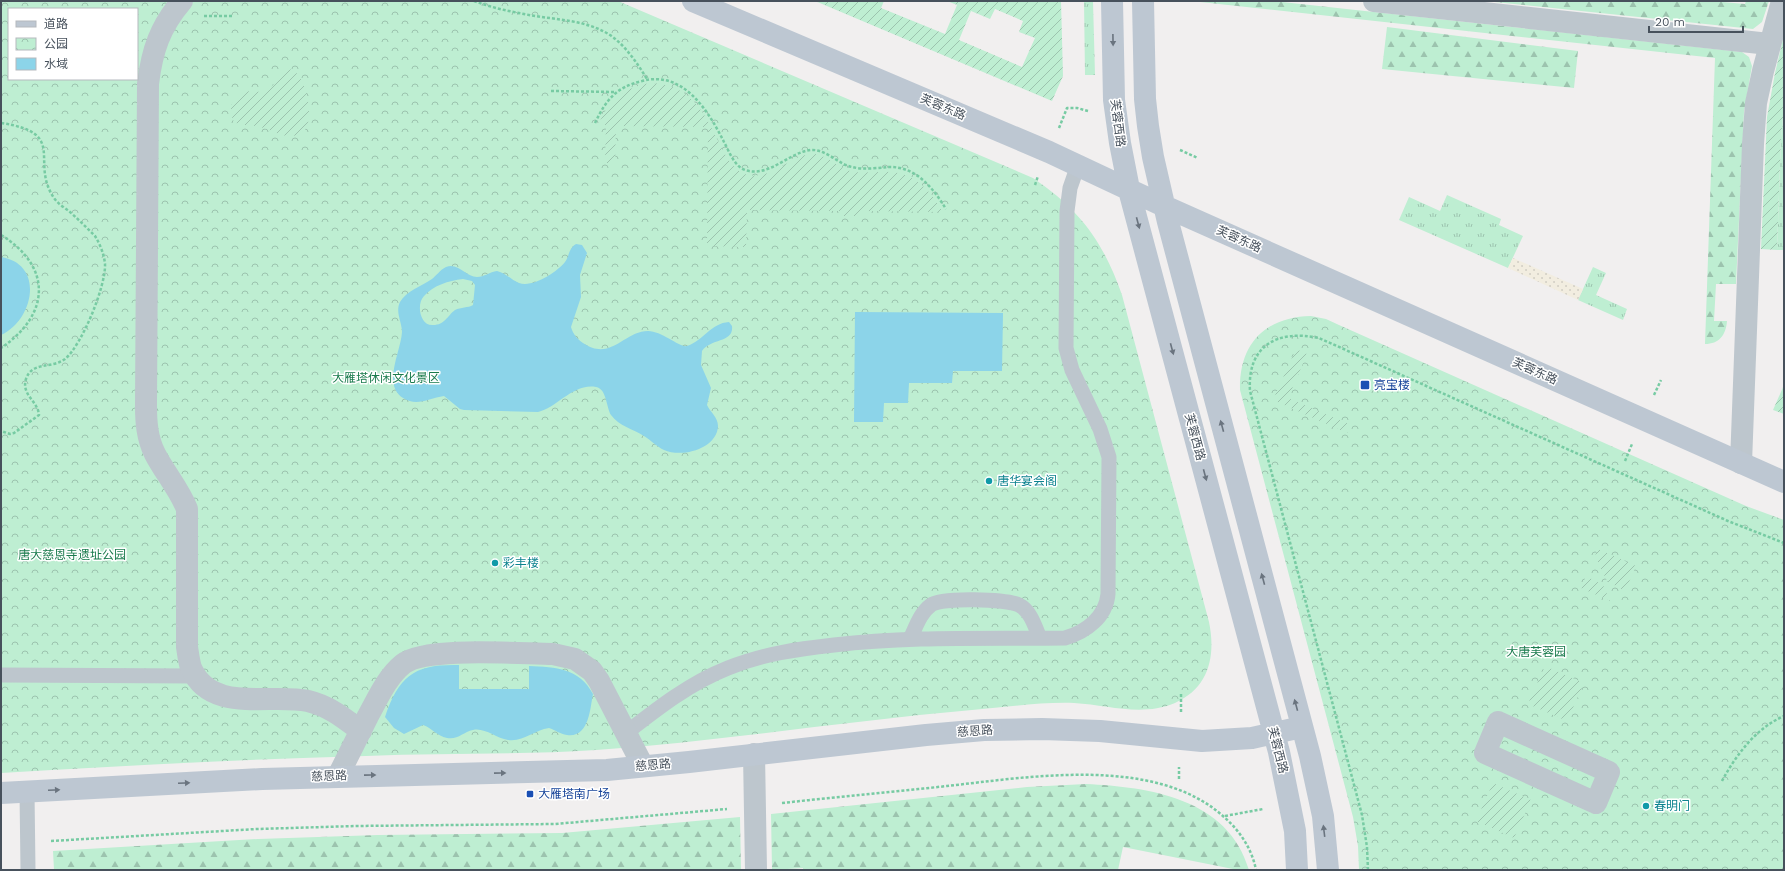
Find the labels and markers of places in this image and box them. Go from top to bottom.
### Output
place label: 亮宝楼 [1374,378,1410,392]
marker: 亮宝楼 [1359,379,1371,391]
place label: 唐华宴会阁 [997,474,1057,488]
marker: 唐华宴会阁 [984,476,994,486]
place label: 彩丰楼 [503,556,539,570]
marker: 彩丰楼 [490,558,500,568]
place label: 大雁塔南广场 [538,787,610,801]
marker: 大雁塔南广场 [525,789,535,799]
place label: 春明门 [1654,799,1690,813]
marker: 春明门 [1641,801,1651,811]

